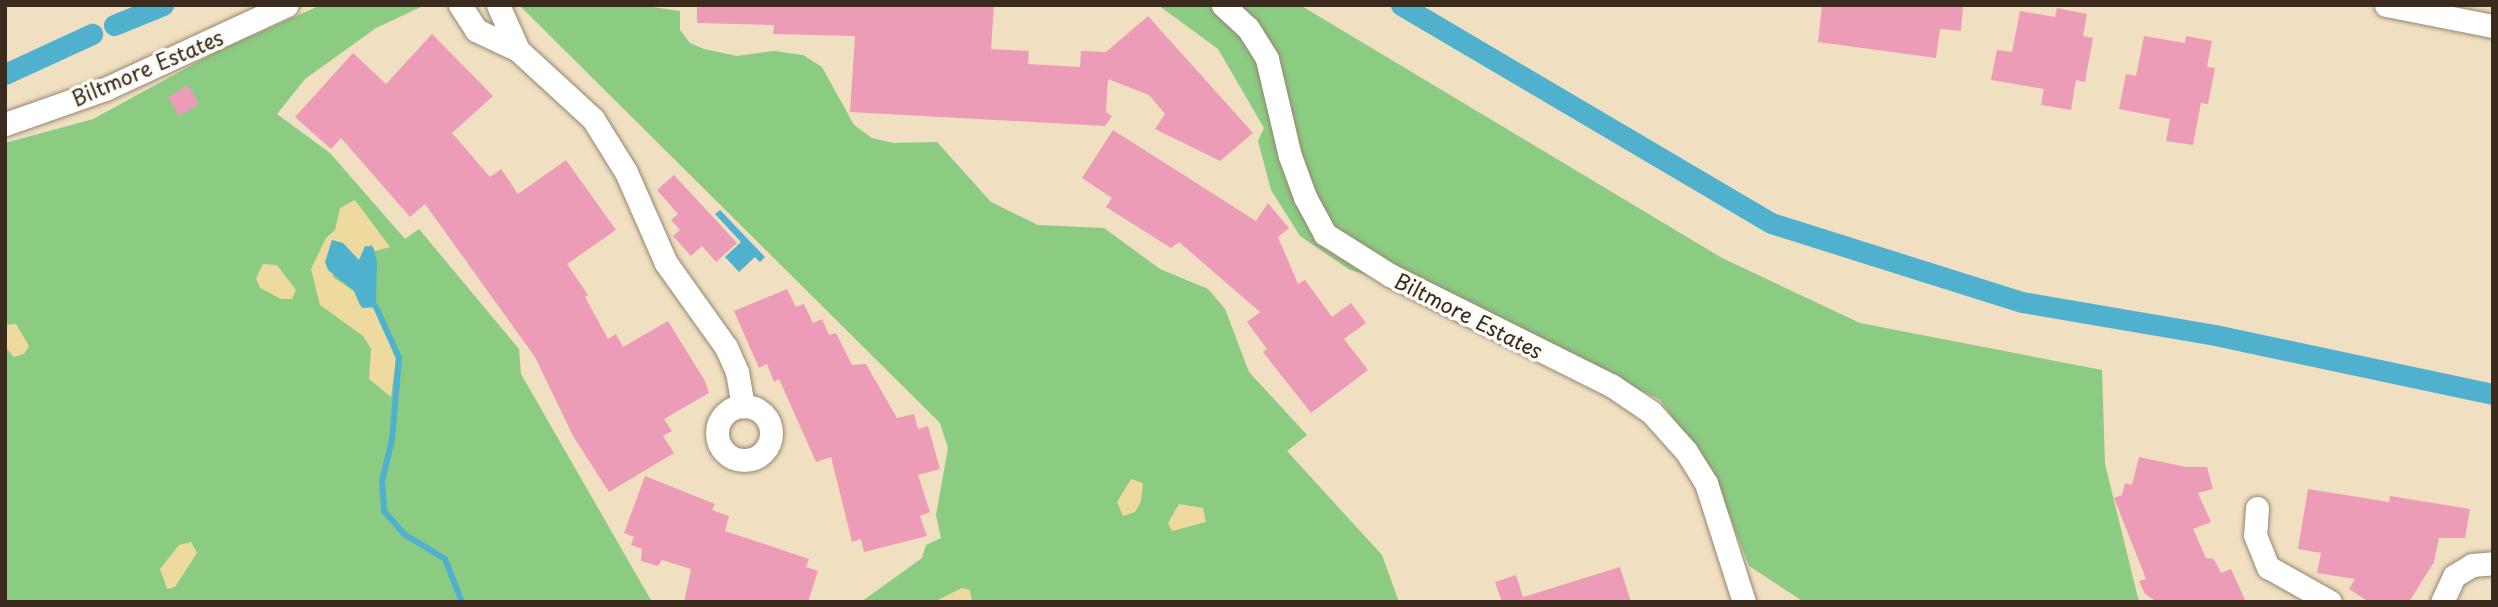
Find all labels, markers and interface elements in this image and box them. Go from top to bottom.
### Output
street label: Biltmore Estates [67,23,227,111]
street label: Biltmore Estates [1390,267,1548,363]

